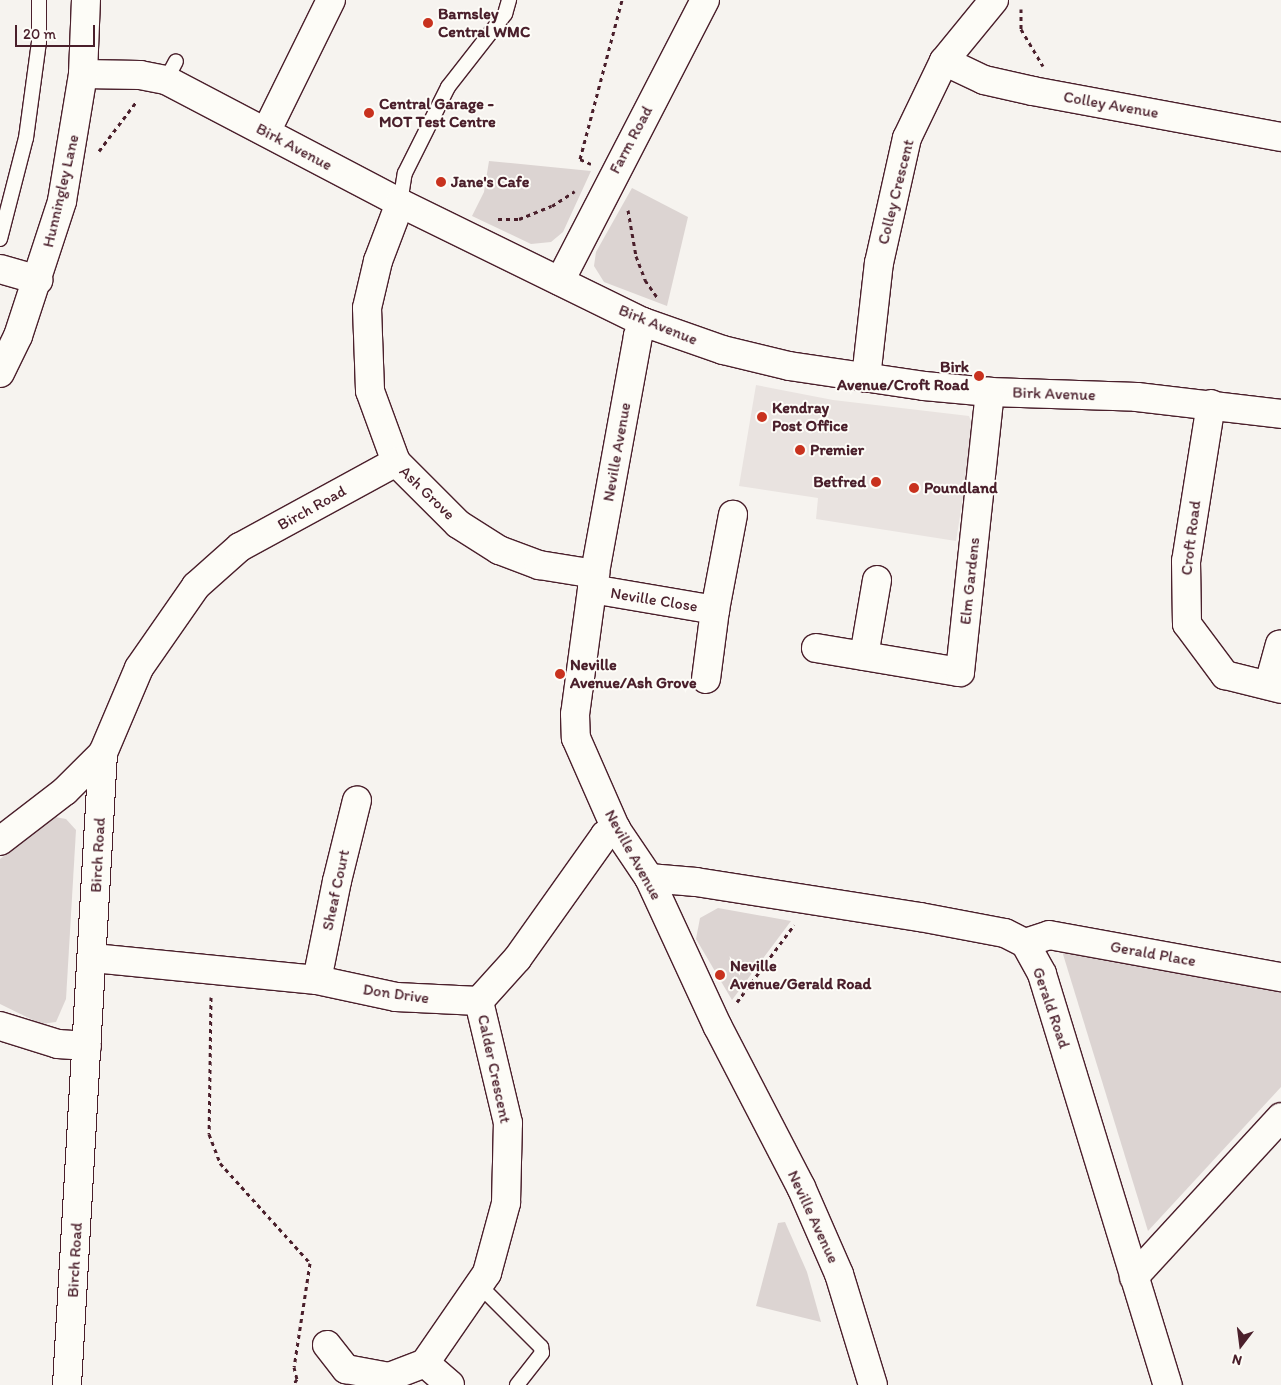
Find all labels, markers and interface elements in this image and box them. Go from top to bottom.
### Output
place label: Barnsley Central WMC [438,4,530,42]
scale bar [18,15,98,47]
marker: Barnsley Central WMC [422,17,434,29]
text: 20 m [23,25,56,43]
street label: Colley Avenue [1062,87,1160,123]
place label: Central Garage - MOT Test Centre [379,94,494,132]
street label: Farm Road [605,103,657,177]
marker: Central Garage - MOT Test Centre [363,107,375,119]
street label: Birk Avenue [253,119,335,175]
street label: Hunningley Lane [39,133,83,249]
street label: Colley Crescent [874,137,918,247]
place label: Jane's Cafe [451,172,529,192]
marker: Jane's Cafe [435,176,447,188]
street label: Birk Avenue [616,301,700,349]
place label: Birk Avenue/Croft Road [838,357,969,395]
marker: Birk Avenue/Croft Road [973,370,985,382]
street label: Birk Avenue [1012,383,1096,405]
place label: Kendray Post Office [772,398,848,436]
street label: Neville Avenue [599,401,635,503]
marker: Kendray Post Office [756,411,768,423]
place label: Premier [810,440,864,460]
marker: Premier [794,444,806,456]
street label: Ash Grove [395,462,459,524]
place label: Betfred [813,472,866,492]
marker: Betfred [870,476,882,488]
place label: Poundland [924,478,998,498]
street label: Birch Road [275,482,349,534]
marker: Poundland [908,482,920,494]
street label: Croft Road [1177,500,1205,576]
street label: Elm Gardens [956,536,984,626]
street label: Neville Close [609,584,699,616]
place label: Neville Avenue/Ash Grove [570,655,696,693]
marker: Neville Avenue/Ash Grove [554,668,566,680]
street label: Neville Avenue [600,806,666,904]
street label: Birch Road [86,817,110,893]
street label: Sheaf Court [318,848,354,932]
street label: Gerald Place [1109,937,1197,971]
place label: Neville Avenue/Gerald Road [730,956,871,994]
street label: Gerald Road [1028,965,1074,1051]
marker: Neville Avenue/Gerald Road [714,969,726,981]
street label: Don Drive [361,980,431,1008]
street label: Calder Crescent [473,1013,515,1125]
street label: Neville Avenue [783,1167,843,1267]
street label: Birch Road [63,1222,87,1298]
north arrow [1216,1320,1266,1370]
text: N [1230,1351,1244,1369]

